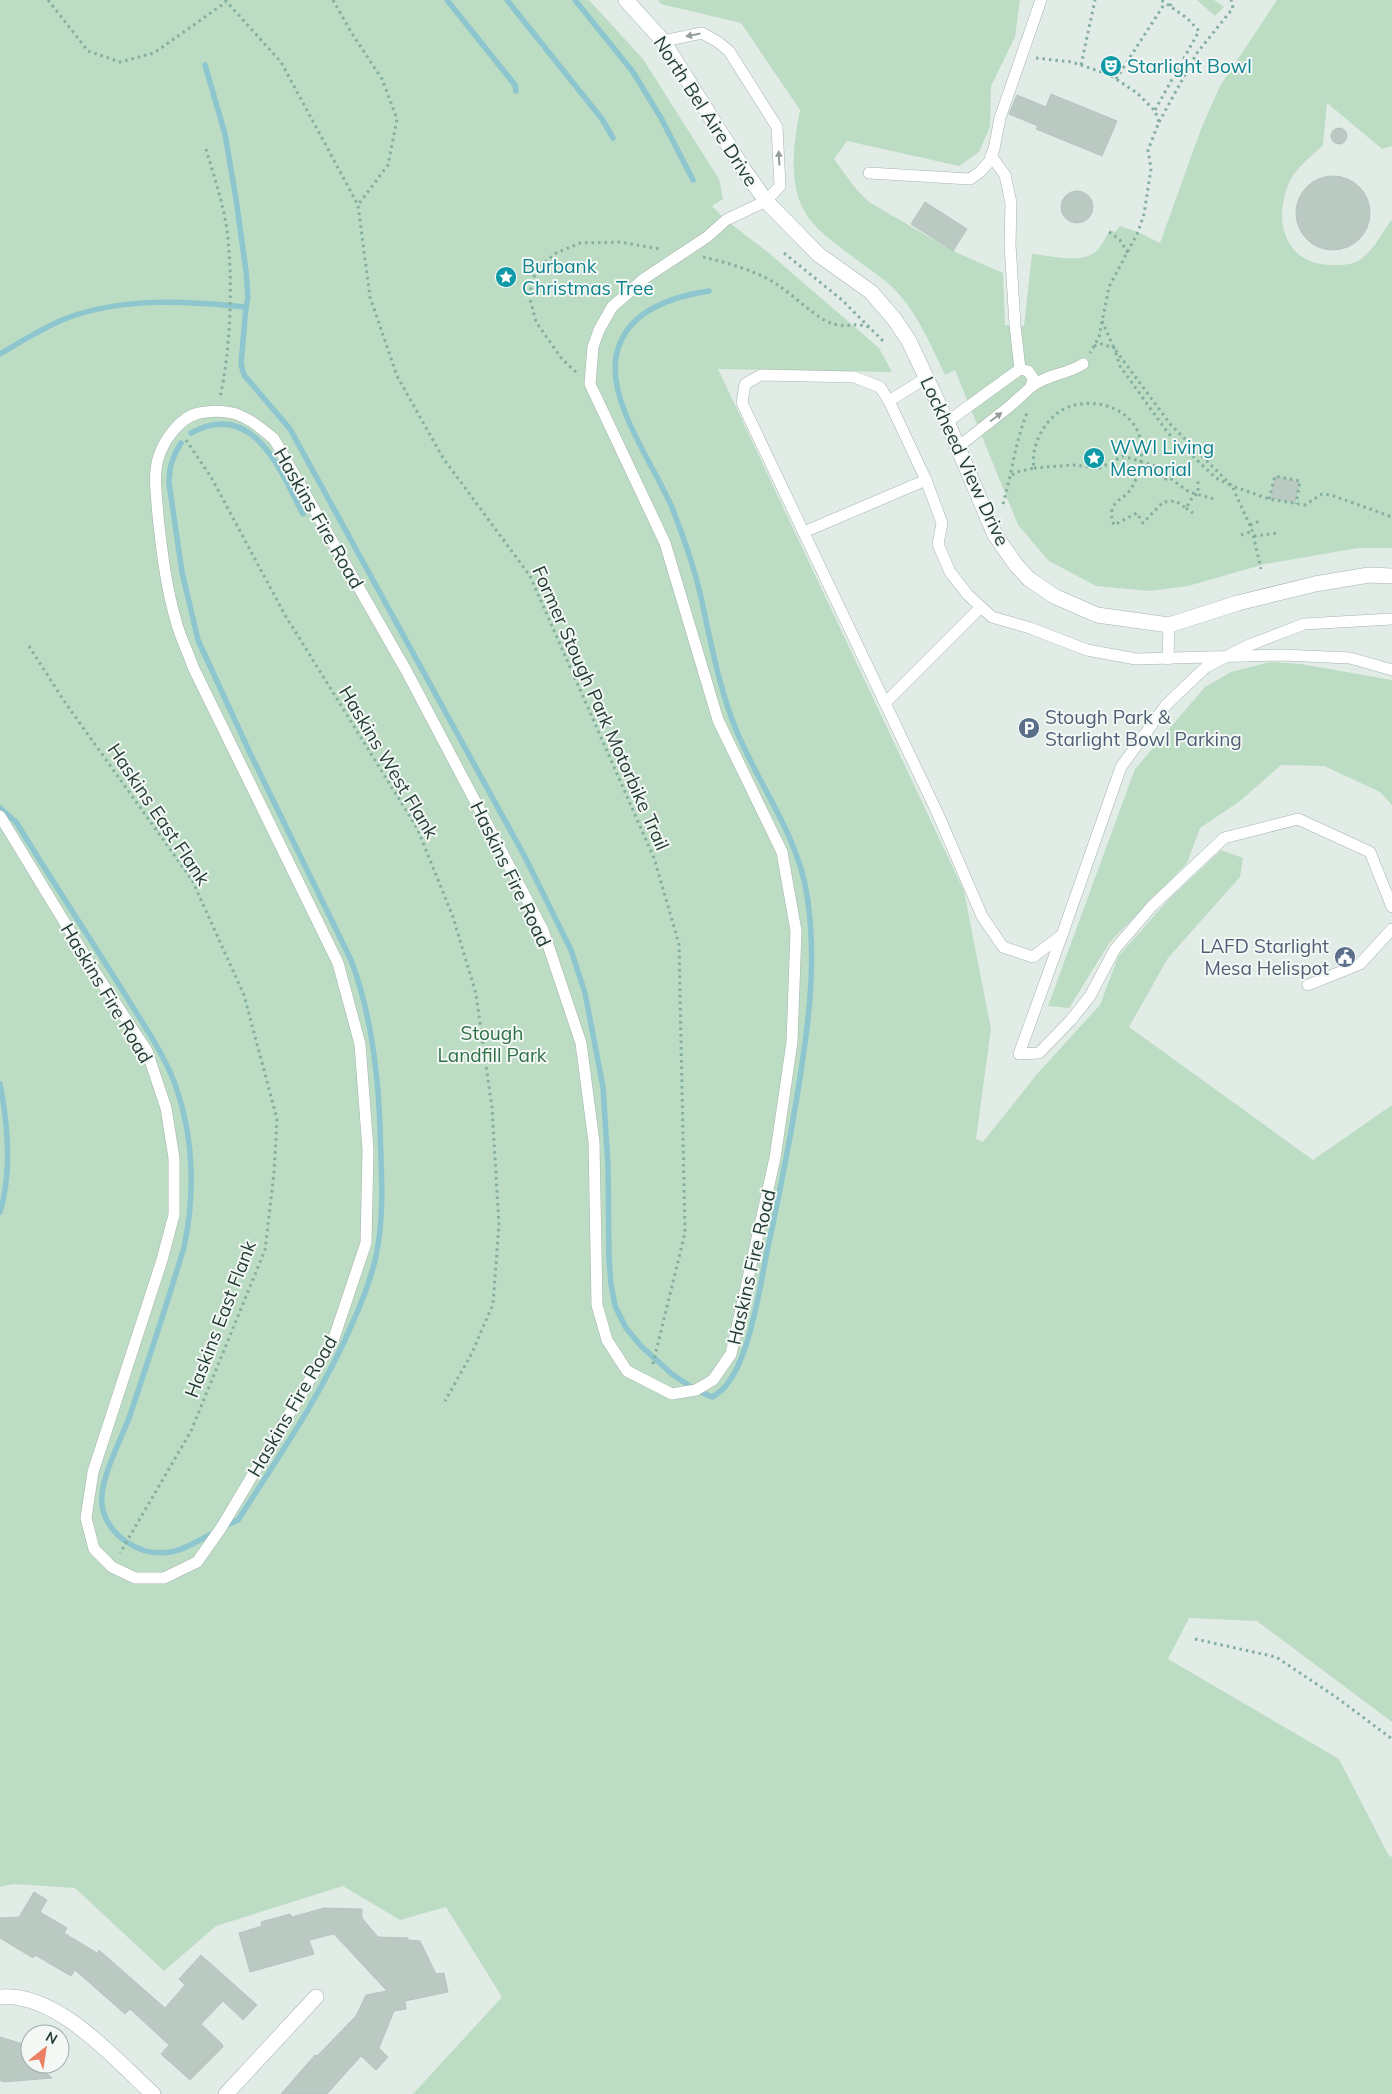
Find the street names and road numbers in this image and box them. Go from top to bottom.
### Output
street label: North Bel Aire Drive [648,31,764,191]
street label: Lockheed View Drive [915,373,1015,549]
street label: Haskins Fire Road [269,443,369,593]
street label: Former Stough Park Motorbike Trail [527,562,675,854]
street label: Haskins West Flank [334,681,444,843]
street label: Haskins East Flank [103,738,216,890]
street label: Haskins Fire Road [465,797,557,951]
street label: Haskins Fire Road [56,919,158,1067]
street label: Haskins Fire Road [721,1187,781,1347]
street label: Haskins East Flank [179,1237,261,1401]
street label: Haskins Fire Road [242,1331,342,1481]

